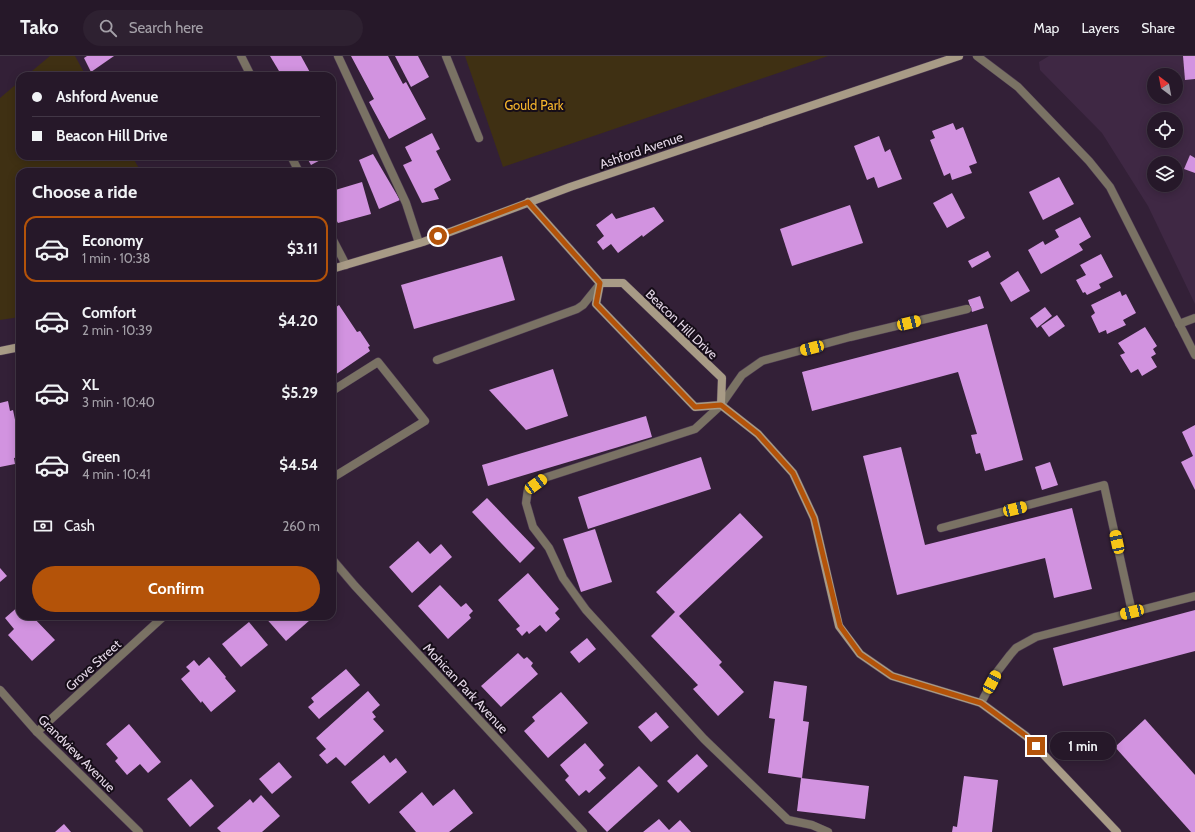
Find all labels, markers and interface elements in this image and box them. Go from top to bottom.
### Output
search box [83,10,363,46]
text: Tako [20,16,59,39]
icon: search [97,17,119,39]
text: Search here [129,19,203,37]
text: Map [1034,19,1059,37]
text: Layers [1081,19,1119,37]
text: Share [1141,19,1175,37]
north arrow [1147,68,1183,104]
map controls [1147,68,1183,192]
text: Ashford Avenue [56,88,158,106]
park label: Gould Park [504,97,564,113]
button: locate [1147,112,1183,148]
text: Beacon Hill Drive [56,127,168,145]
street label: Ashford Avenue [597,128,685,172]
button: layers [1147,156,1183,192]
text: Choose a ride [32,181,137,203]
route start [429,227,447,245]
icon: car [34,231,70,267]
text: Economy [82,232,143,250]
text: $3.11 [287,240,318,258]
text: 1 min · 10:38 [82,250,150,266]
street label: Beacon Hill Drive [643,286,722,363]
icon: car [34,303,70,339]
text: Comfort [82,304,136,322]
text: $4.20 [278,312,318,330]
car [896,314,922,332]
text: 2 min · 10:39 [82,322,153,338]
car [799,339,825,357]
icon: car [34,375,70,411]
text: XL [82,376,99,394]
text: $5.29 [282,384,318,402]
text: 3 min · 10:40 [82,394,155,410]
icon: car [34,447,70,483]
text: Green [82,448,120,466]
text: $4.54 [279,456,318,474]
text: 4 min · 10:41 [82,466,151,482]
car [523,472,549,496]
car [1002,500,1028,518]
icon: cash [32,515,54,537]
text: Cash [64,517,95,535]
text: 260 m [282,518,320,534]
car [1109,529,1125,555]
button: Confirm [32,566,320,612]
car [1119,603,1145,621]
street label: Grove Street [62,636,124,694]
street label: Mohican Park Avenue [420,640,512,737]
car [981,669,1003,695]
street label: Grandview Avenue [35,711,119,795]
callout: 1 min [1050,732,1116,760]
route end [1027,737,1045,755]
text: 1 min [1068,738,1098,754]

